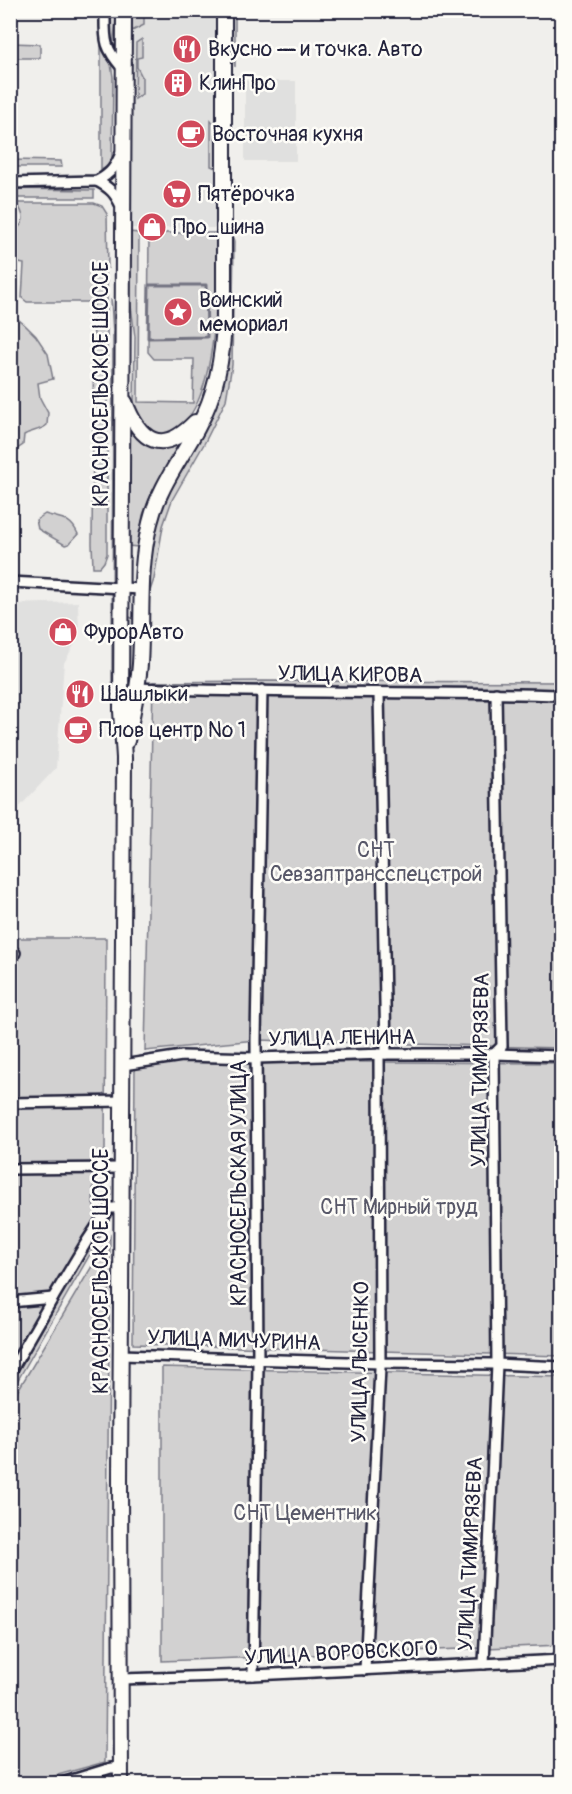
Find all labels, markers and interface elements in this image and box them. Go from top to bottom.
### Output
restaurant icon: Вкусно — и точка. Авто [171,33,203,65]
place label: Вкусно — и точка. Авто [208,36,422,63]
building icon: КлинПро [162,67,194,99]
place label: КлинПро [199,70,276,97]
cafe icon: Восточная кухня [175,118,207,150]
place label: Восточная кухня [212,121,363,148]
supermarket icon: Пятёрочка [161,178,193,210]
place label: Пятёрочка [198,181,295,208]
shop icon: Про_шина [136,211,168,243]
place label: Про_шина [173,214,264,241]
street label: КРАСНОСЕЛЬСКОЕ ШОССЕ [88,261,115,507]
place label: Воинский мемориал [199,287,288,338]
place icon: Воинский мемориал [162,296,194,328]
shop icon: ФурорАвто [47,616,79,648]
place label: ФурорАвто [84,619,184,646]
street label: УЛИЦА КИРОВА [277,660,423,689]
restaurant icon: Шашлыки [64,678,96,710]
place label: Шашлыки [101,681,188,708]
cafe icon: Плов центр № 1 [62,714,94,746]
place label: Плов центр № 1 [99,717,246,744]
park label: СНТ Севзаптрансспецстрой [270,837,482,888]
street label: УЛИЦА ТИМИРЯЗЕВА [465,973,496,1167]
street label: УЛИЦА ЛЕНИНА [268,1024,416,1053]
street label: КРАСНОСЕЛЬСКАЯ УЛИЦА [226,1060,253,1306]
street label: КРАСНОСЕЛЬСКОЕ ШОССЕ [88,1148,115,1394]
park label: СНТ Мирный труд [320,1194,478,1221]
street label: УЛИЦА ЛЫСЕНКО [346,1281,375,1443]
street label: УЛИЦА МИЧУРИНА [147,1324,321,1357]
street label: УЛИЦА ТИМИРЯЗЕВА [452,1456,489,1652]
park label: СНТ Цементник [233,1500,377,1527]
street label: УЛИЦА ВОРОВСКОГО [244,1635,438,1672]

